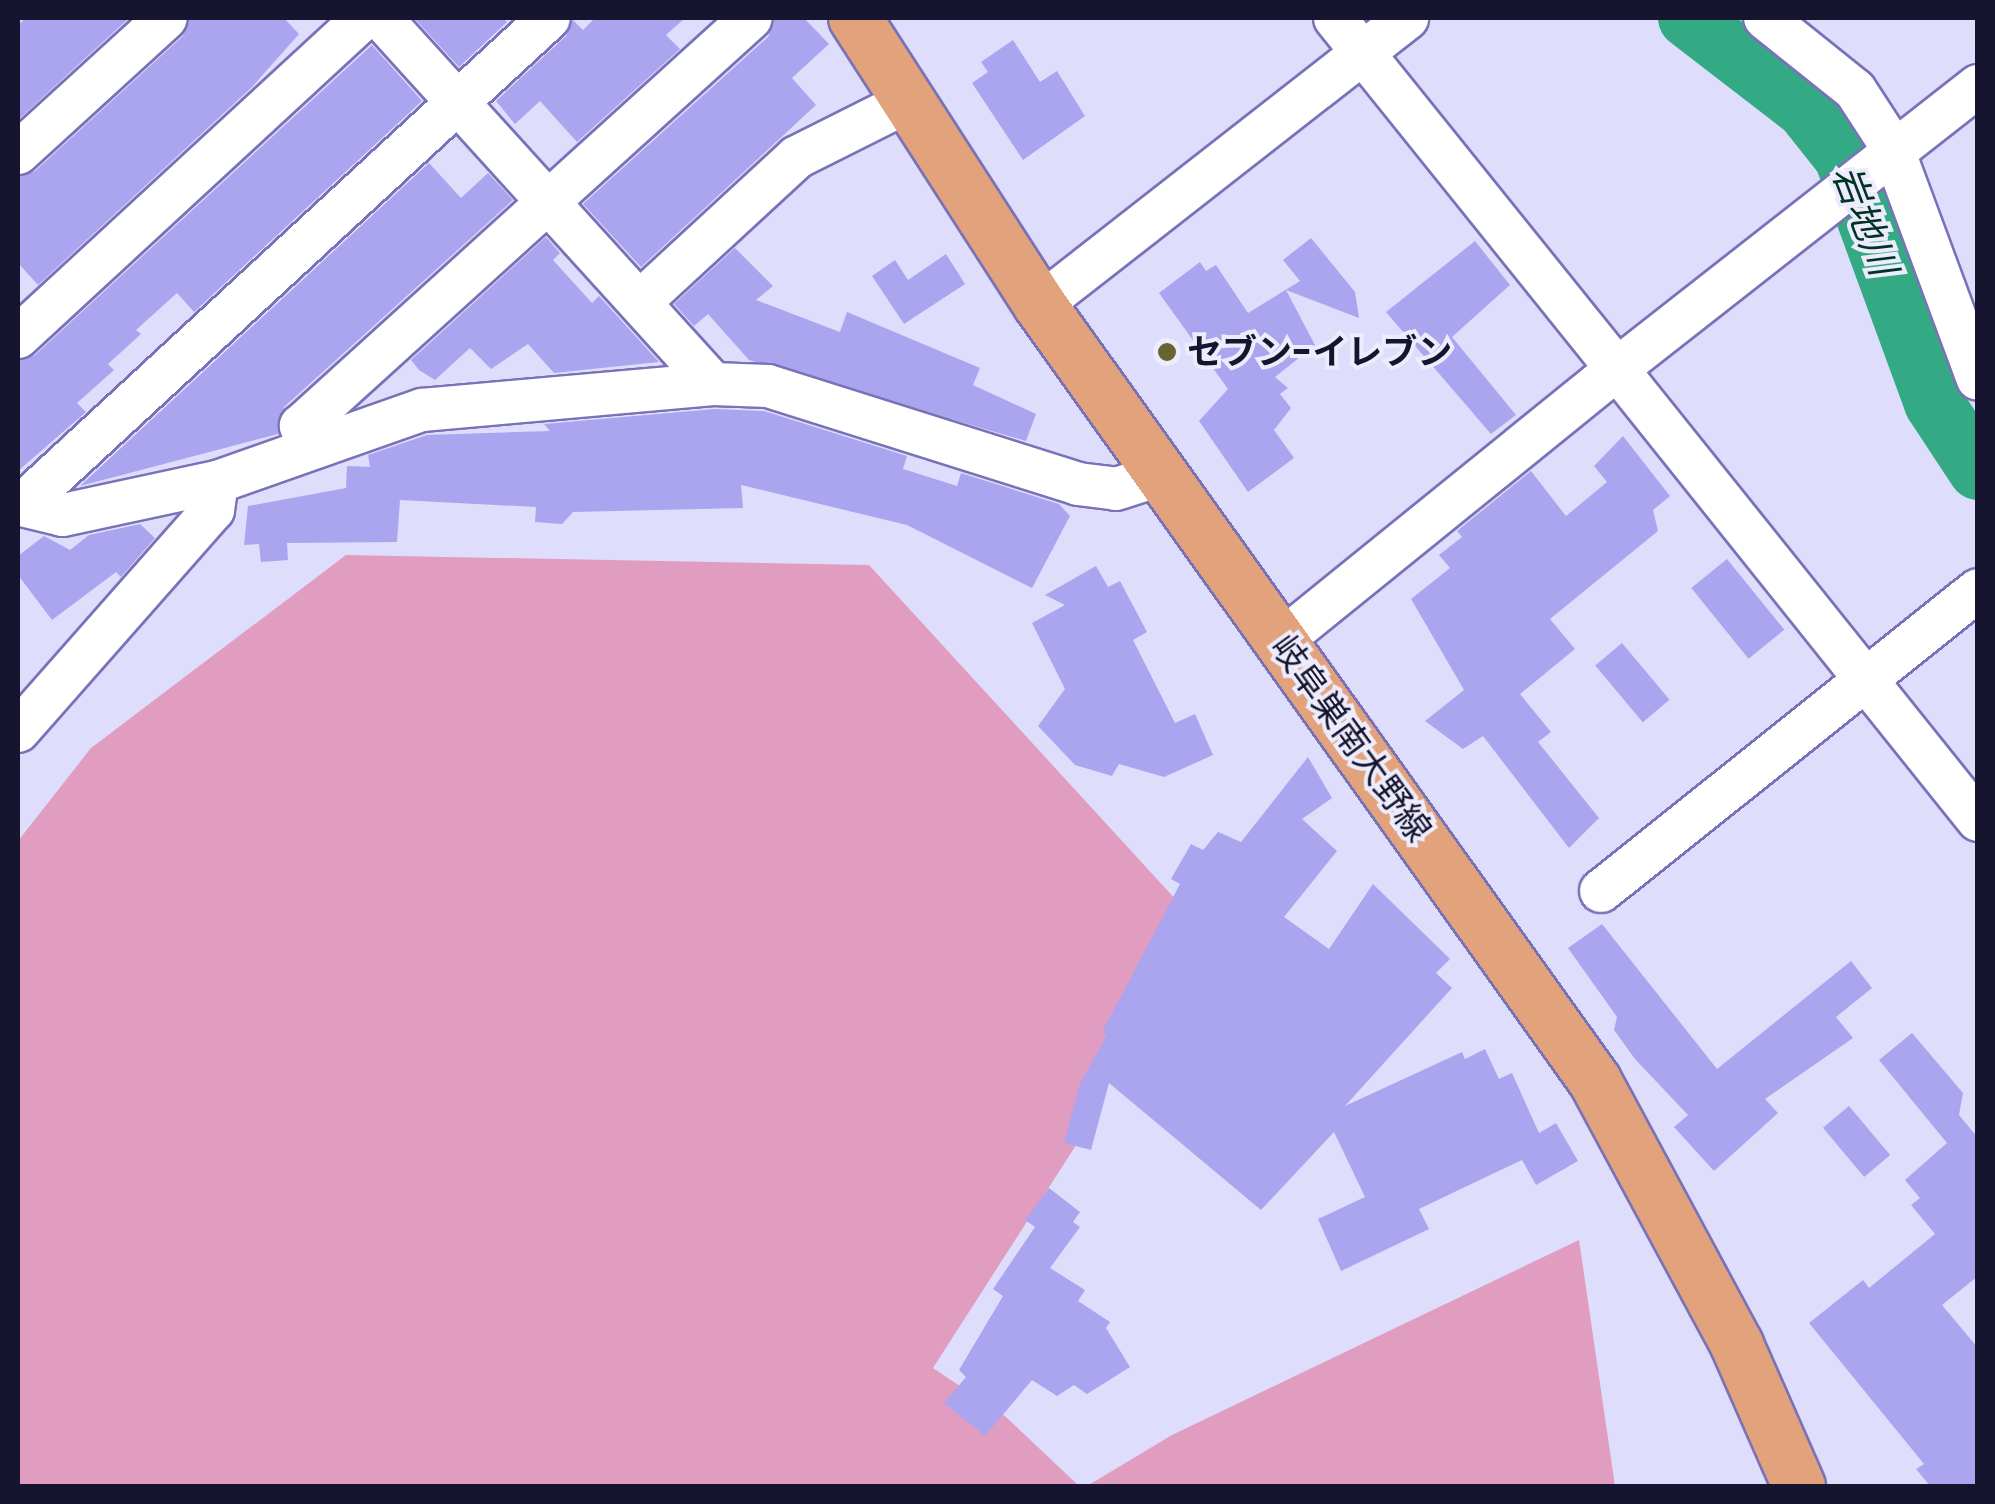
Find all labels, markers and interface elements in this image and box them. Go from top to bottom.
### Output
water label: 岩地川 [1823,159,1907,281]
place label: セブン-イレブン [1187,331,1452,373]
marker: セブン-イレブン [1156,341,1178,363]
street label: 岐阜巣南大野線 [1262,627,1440,849]

